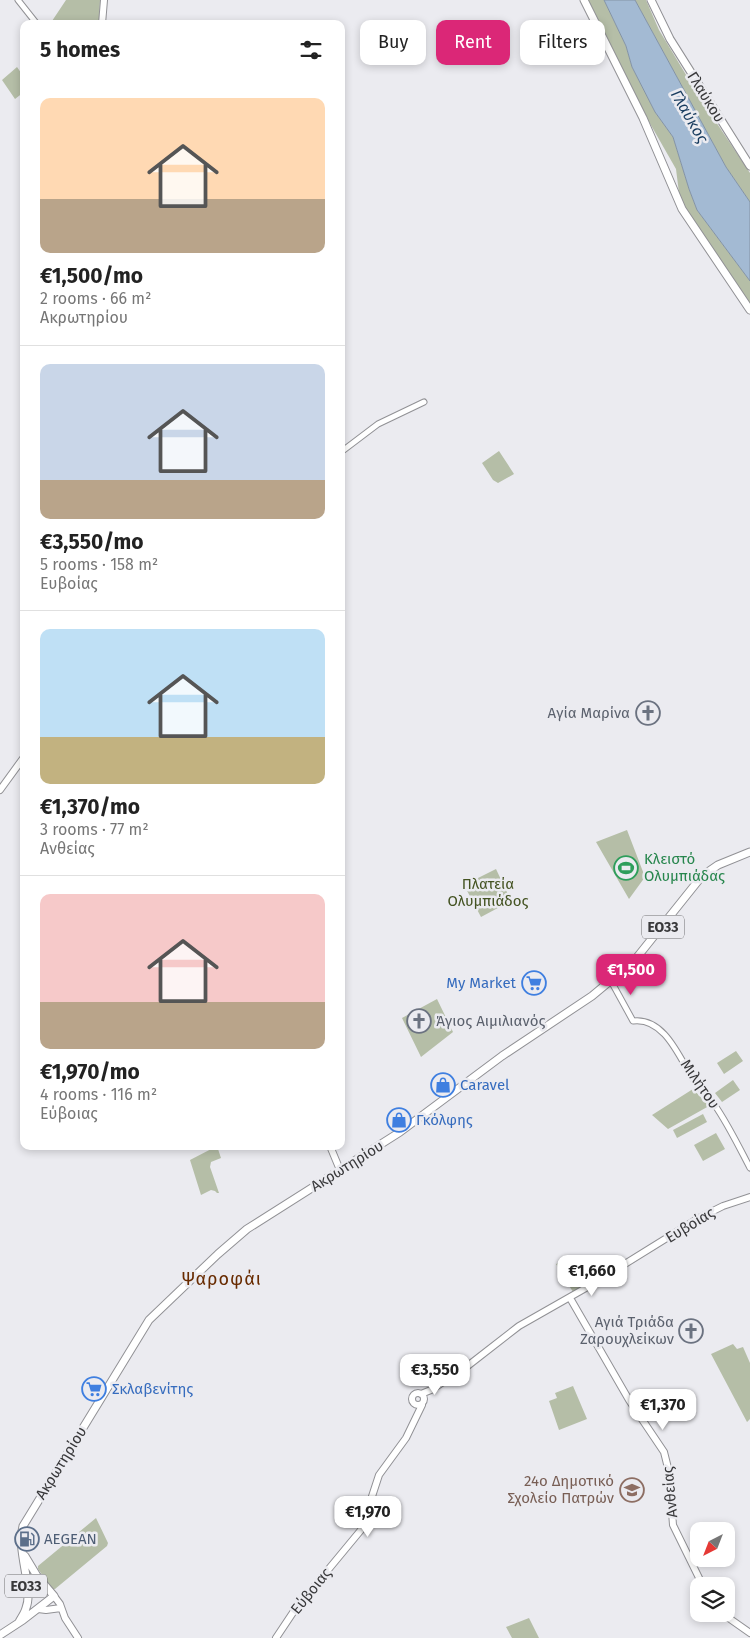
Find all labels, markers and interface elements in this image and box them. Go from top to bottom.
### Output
chip: Buy [360,20,426,65]
chip: Rent [436,20,510,65]
chip: Filters [520,20,605,65]
icon: filters [297,36,325,64]
text: 5 homes [40,37,120,63]
street label: Γλαύκου [683,68,729,126]
water label: Γλαύκος [667,86,713,147]
icon: home [138,131,228,221]
text: €1,500/mo [40,263,143,289]
text: 2 rooms · 66 m² [40,289,151,308]
text: Ακρωτηρίου [40,308,128,327]
icon: home [138,396,228,486]
text: €3,550/mo [40,529,144,555]
text: 5 rooms · 158 m² [40,555,158,574]
text: Ευβοίας [40,574,98,593]
icon: home [138,661,228,751]
church icon: Αγία Μαρίνα [635,700,661,726]
place label: Αγία Μαρίνα [548,704,630,722]
text: €1,370/mo [40,794,140,820]
text: 3 rooms · 77 m² [40,820,149,839]
text: Ανθείας [40,839,95,858]
place label: Κλειστό Ολυμπιάδας [644,850,725,885]
sports icon: Κλειστό Ολυμπιάδας [613,855,639,881]
park label: Πλατεία Ολυμπιάδος [447,875,529,910]
road number: ΕΟ33 [642,916,684,939]
icon: home [138,926,228,1016]
pin: €1,500 [590,954,672,996]
text: €1,500 [607,960,655,979]
supermarket icon: My Market [521,970,547,996]
place label: My Market [446,974,517,992]
church icon: Άγιος Αιμιλιανός [406,1008,432,1034]
place label: Άγιος Αιμιλιανός [436,1012,545,1030]
street label: Μιλήτου [677,1056,723,1112]
text: €1,970/mo [40,1059,140,1085]
shop icon: Caravel [430,1072,456,1098]
place label: Caravel [460,1076,510,1094]
text: 4 rooms · 116 m² [40,1085,157,1104]
text: Εύβοιας [40,1104,98,1123]
shop icon: Γκόλφης [386,1107,412,1133]
place label: Γκόλφης [416,1111,473,1129]
street label: Ακρωτηρίου [307,1137,387,1195]
street label: Ευβοίας [662,1203,718,1247]
pin: €1,660 [551,1254,633,1297]
text: €1,660 [568,1261,616,1280]
district label: Ψαροφάι [182,1268,262,1290]
place label: Αγιά Τριάδα Ζαρουχλείκων [580,1313,675,1348]
church icon: Αγιά Τριάδα Ζαρουχλείκων [678,1318,704,1344]
pin: €3,550 [394,1354,476,1396]
text: €3,550 [411,1360,459,1379]
supermarket icon: Σκλαβενίτης [81,1376,107,1402]
place label: Σκλαβενίτης [112,1380,193,1398]
pin: €1,370 [622,1388,704,1431]
text: €1,370 [640,1395,686,1414]
street label: Ακρωτηρίου [32,1423,90,1503]
street label: Ανθείας [659,1466,681,1518]
place label: 24ο Δημοτικό Σχολείο Πατρών [507,1472,615,1507]
school or university icon: 24ο Δημοτικό Σχολείο Πατρών [619,1477,645,1503]
pin: €1,970 [327,1496,409,1538]
text: €1,970 [345,1502,391,1521]
north arrow [690,1522,735,1568]
map controls [690,1522,735,1622]
fuel station icon: AEGEAN [14,1526,40,1552]
place label: AEGEAN [44,1530,97,1548]
street label: Εύβοιας [287,1564,335,1618]
road number: ΕΟ33 [5,1574,47,1598]
button: layers [690,1577,735,1622]

